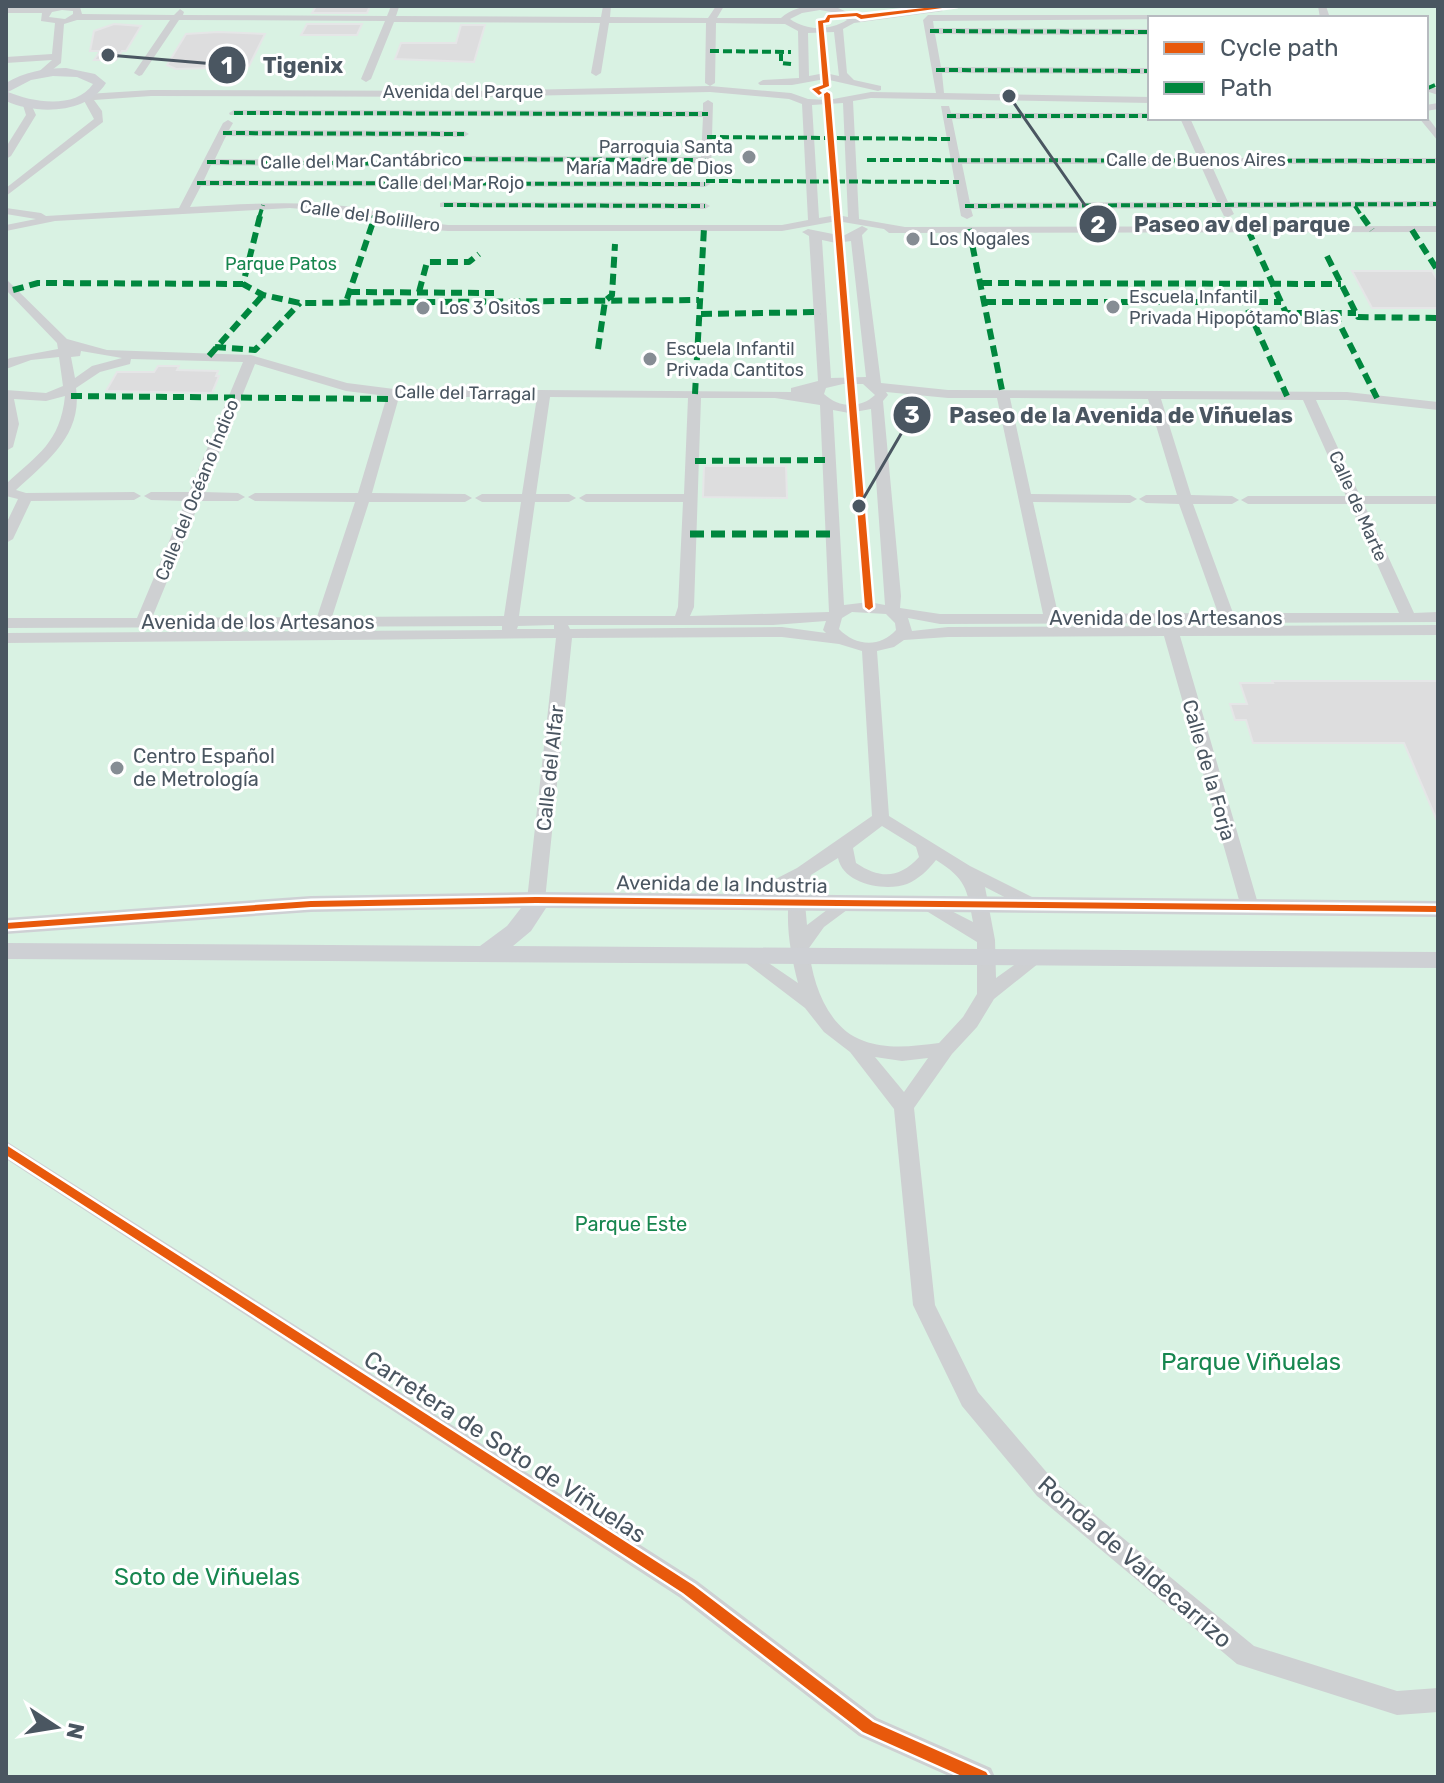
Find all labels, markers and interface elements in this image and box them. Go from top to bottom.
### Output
legend [1148,16,1428,120]
text: Cycle path [1220,34,1339,62]
callout: Tigenix [207,42,359,88]
text: 1 [221,52,233,80]
text: Tigenix [263,52,343,79]
text: Path [1220,74,1272,102]
street label: Avenida del Parque [383,81,543,103]
place label: Parroquia Santa María Madre de Dios [566,136,733,179]
street label: Calle del Mar Cantábrico [260,148,462,174]
marker: Parroquia Santa María Madre de Dios [740,148,758,166]
street label: Calle de Buenos Aires [1106,149,1286,171]
street label: Calle del Mar Rojo [378,172,524,194]
street label: Calle del Bolillero [298,195,442,237]
callout: Paseo av del parque [1078,201,1367,247]
text: 2 [1090,211,1106,239]
text: Paseo av del parque [1134,211,1350,238]
place label: Los Nogales [929,228,1030,250]
marker: Los Nogales [904,230,922,248]
park label: Parque Patos [225,253,337,275]
place label: Escuela Infantil Privada Hipopótamo Blas [1129,286,1339,329]
place label: Los 3 Ositos [439,297,540,319]
marker: Escuela Infantil Privada Hipopótamo Blas [1104,298,1122,316]
marker: Los 3 Ositos [414,299,432,317]
place label: Escuela Infantil Privada Cantitos [666,338,804,381]
marker: Escuela Infantil Privada Cantitos [641,350,659,368]
street label: Calle del Tarragal [394,381,536,405]
callout: Paseo de la Avenida de Viñuelas [892,392,1309,438]
street label: Calle del Océano Índico [151,396,243,584]
text: 3 [904,401,920,429]
text: Paseo de la Avenida de Viñuelas [949,402,1293,429]
street label: Calle de Marte [1324,447,1392,565]
street label: Avenida de los Artesanos [1049,606,1283,630]
street label: Avenida de los Artesanos [141,610,375,634]
street label: Calle de la Forja [1177,697,1241,843]
street label: Calle del Alfar [531,703,569,832]
place label: Centro Español de Metrología [133,744,275,791]
marker: Centro Español de Metrología [108,759,126,777]
street label: Avenida de la Industria [616,870,828,898]
park label: Parque Este [575,1212,687,1236]
street label: Carretera de Soto de Viñuelas [359,1345,651,1549]
park label: Parque Viñuelas [1161,1348,1341,1376]
street label: Ronda de Valdecarrizo [1032,1470,1238,1654]
park label: Soto de Viñuelas [114,1563,300,1591]
north arrow [16,1687,96,1767]
text: N [60,1721,90,1742]

